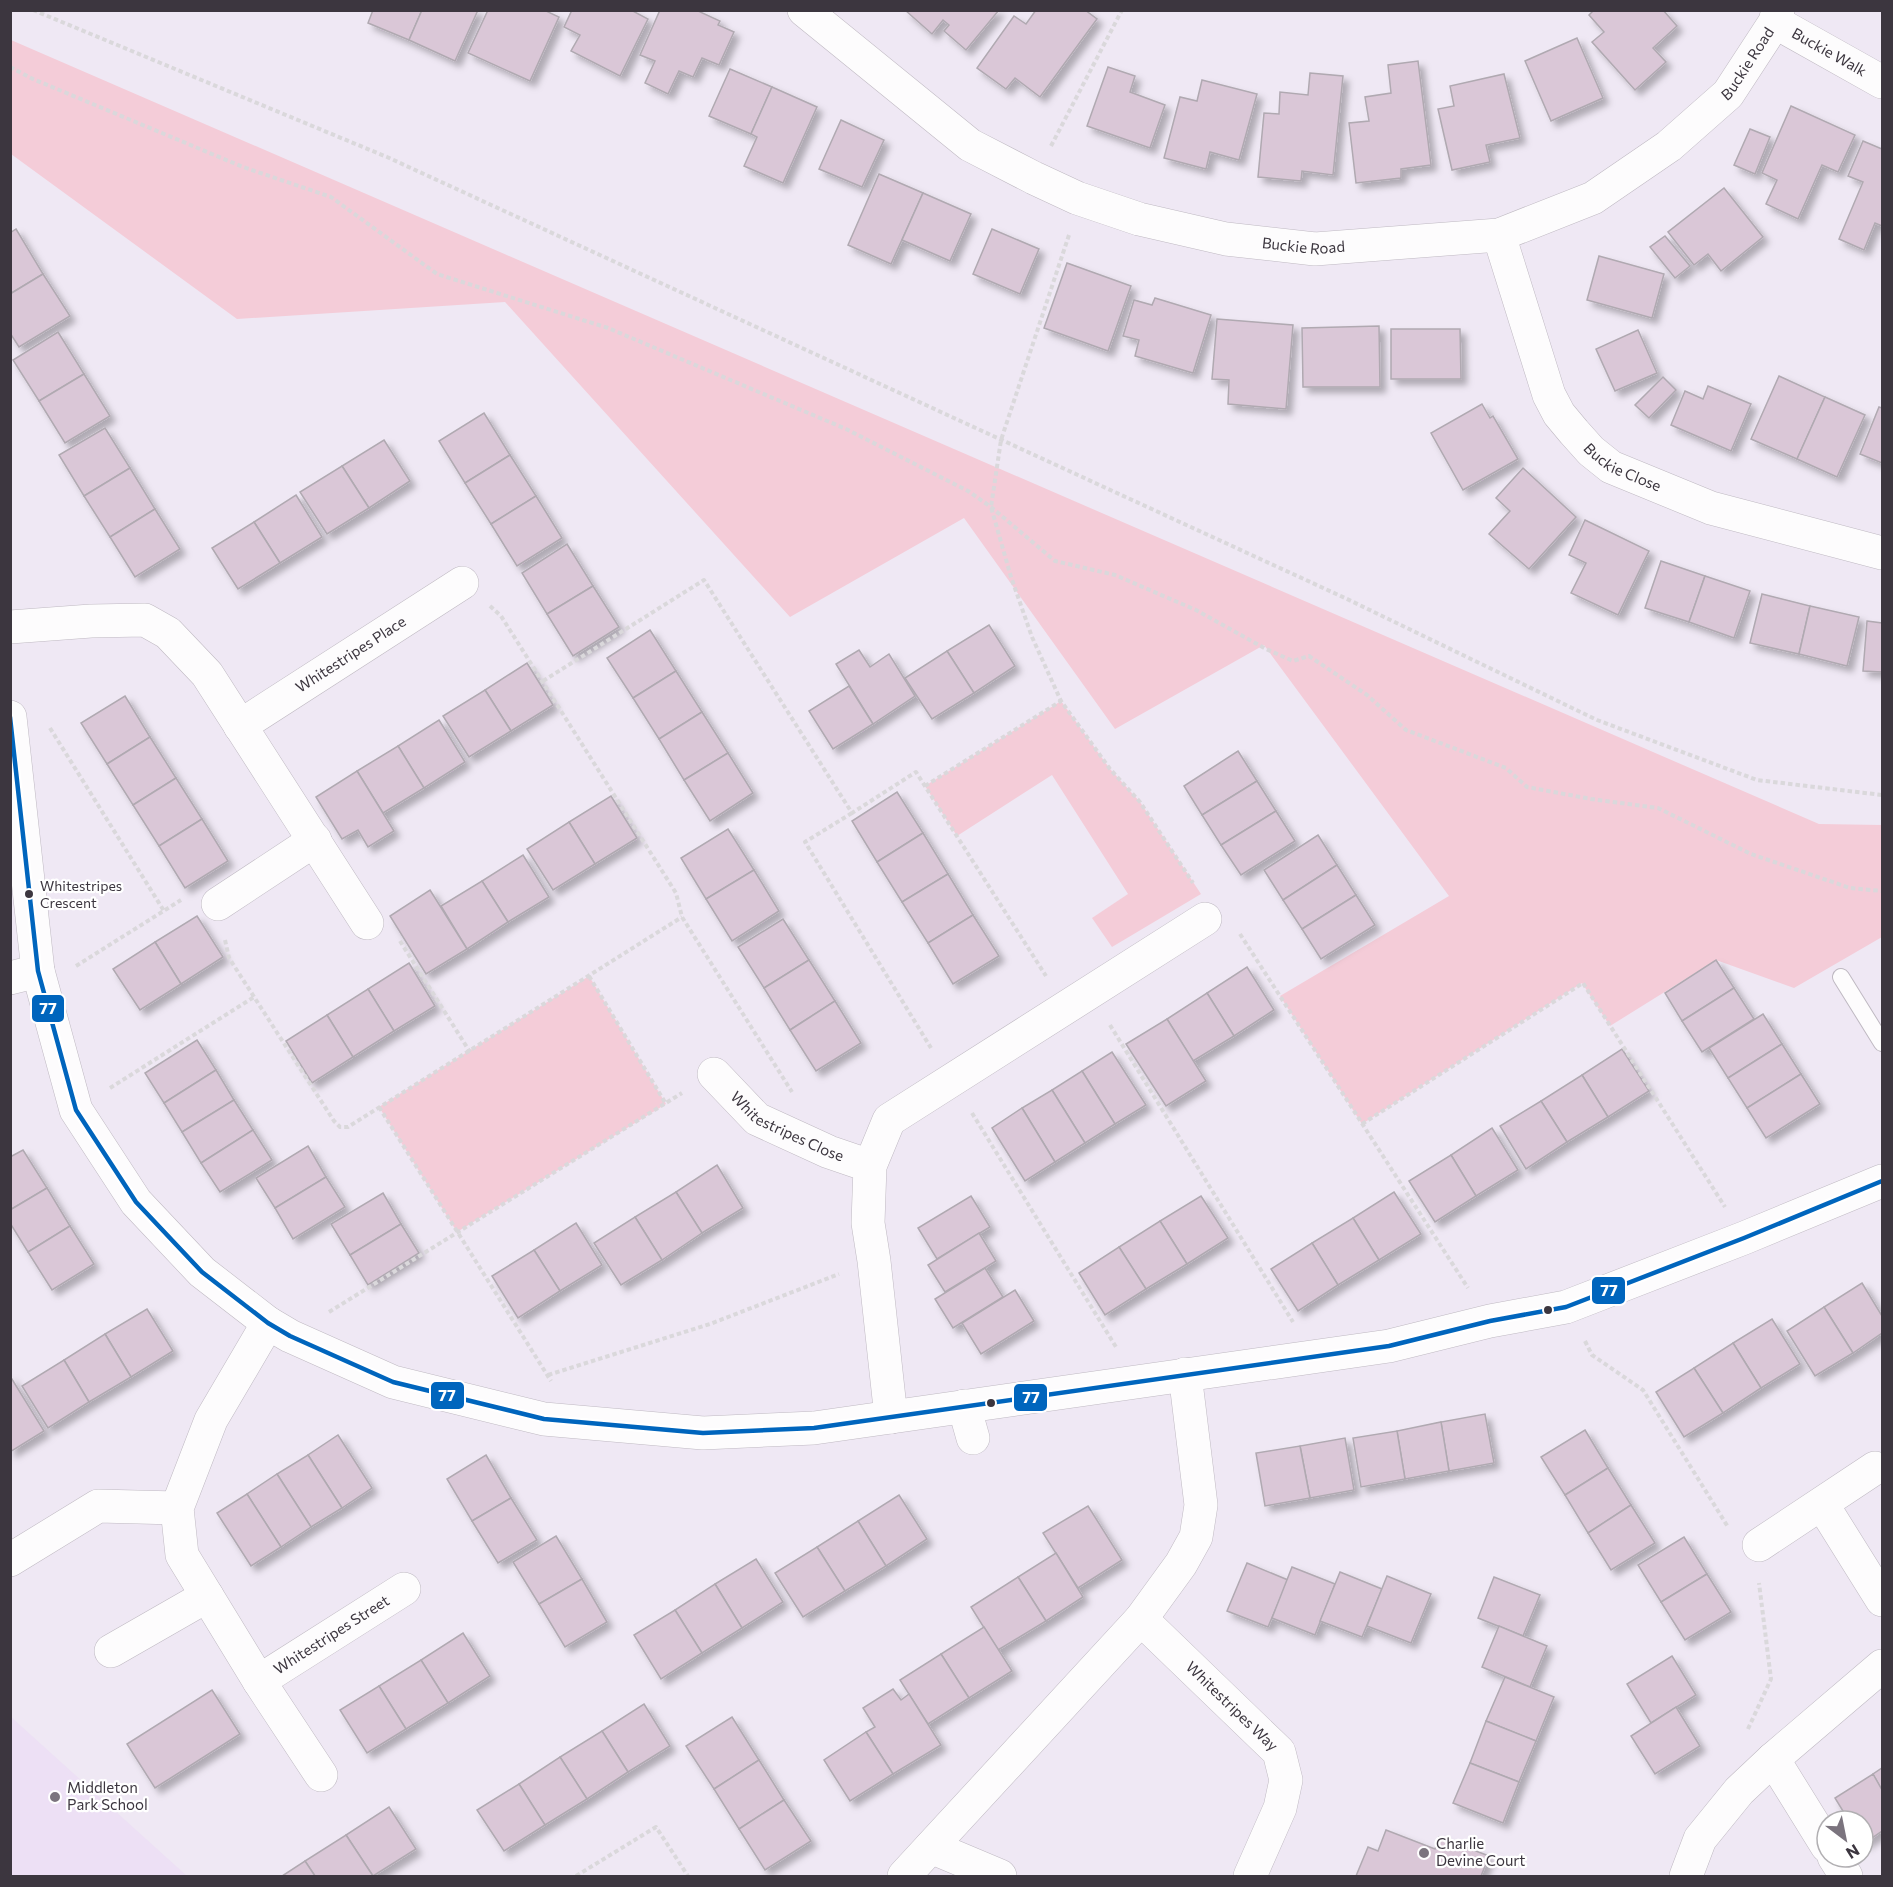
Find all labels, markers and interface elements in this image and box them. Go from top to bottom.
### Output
street label: Buckie Road [1717,23,1777,104]
street label: Buckie Walk [1789,23,1870,80]
street label: Buckie Road [1261,233,1346,258]
street label: Buckie Close [1580,439,1664,495]
street label: Whitestripes Place [292,612,409,696]
place label: Whitestripes Crescent [40,877,122,911]
marker: Whitestripes Crescent [23,888,35,900]
line badge: 77 [31,994,65,1023]
text: 77 [39,998,57,1017]
street label: Whitestripes Close [727,1087,846,1164]
line badge: 77 [1591,1276,1626,1305]
text: 77 [1600,1280,1618,1299]
unlabelled marker [1542,1304,1554,1316]
line badge: 77 [430,1381,465,1410]
line badge: 77 [1013,1383,1048,1412]
text: 77 [438,1385,456,1404]
text: 77 [1022,1387,1040,1406]
unlabelled marker [985,1397,997,1409]
street label: Whitestripes Street [270,1591,392,1677]
street label: Whitestripes Way [1183,1657,1282,1754]
place label: Middleton Park School [67,1778,148,1813]
marker: Middleton Park School [48,1790,62,1804]
north arrow [1815,1809,1875,1869]
place label: Charlie Devine Court [1436,1834,1525,1869]
text: N [1843,1841,1863,1863]
marker: Charlie Devine Court [1417,1846,1431,1860]

